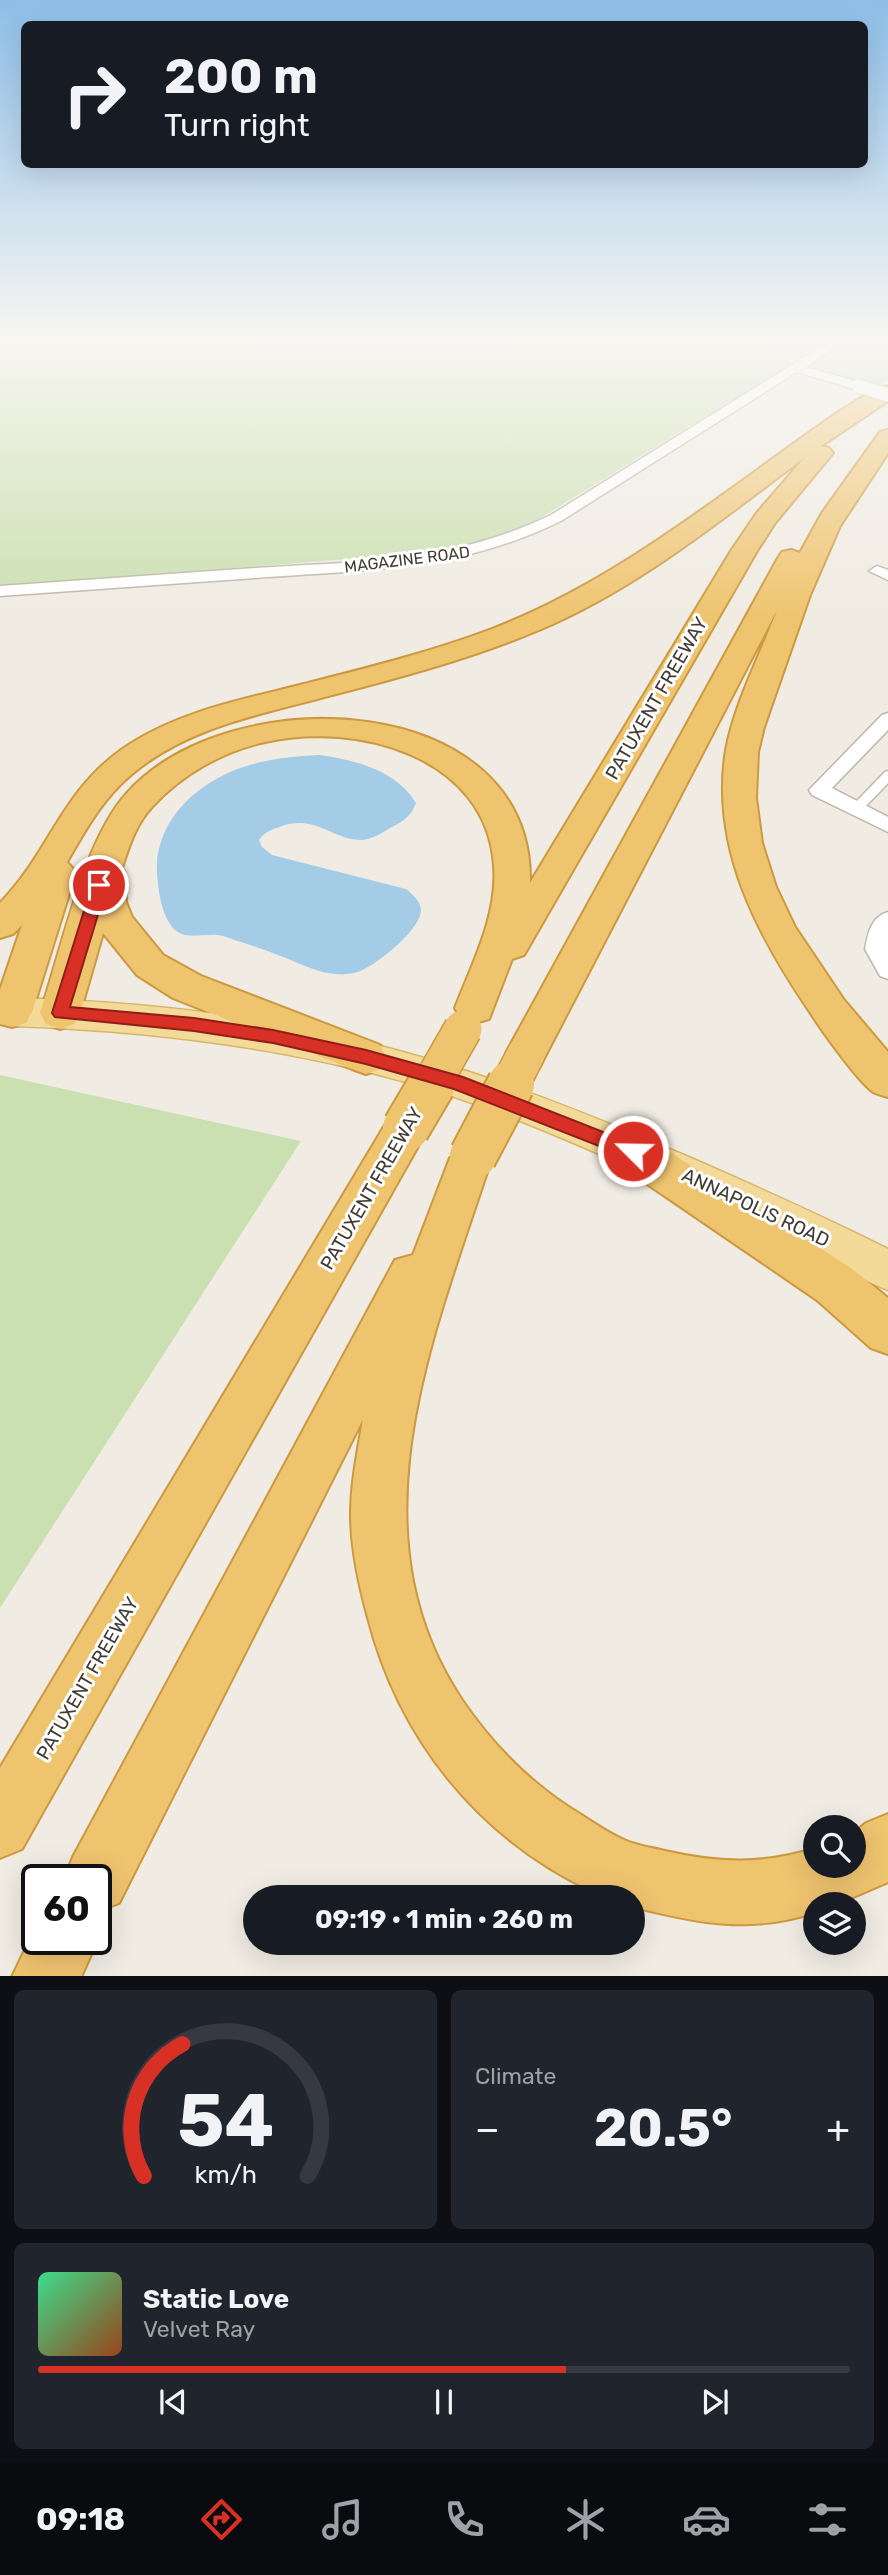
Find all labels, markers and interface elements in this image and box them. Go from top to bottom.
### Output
text: 200 m [164,47,318,105]
icon: right [49,49,140,140]
text: Turn right [164,106,309,144]
street label: MAGAZINE ROAD [343,542,471,577]
street label: PATUXENT FREEWAY [600,613,712,784]
pin [69,855,129,915]
icon: arrive [80,866,118,904]
street label: PATUXENT FREEWAY [315,1103,427,1274]
position arrow [596,1114,670,1188]
street label: ANNAPOLIS ROAD [678,1163,833,1252]
street label: PATUXENT FREEWAY [31,1593,143,1764]
map controls [803,1815,866,1955]
button: search [803,1815,866,1878]
speed limit sign: 60 [21,1864,112,1955]
button: layers [803,1892,866,1955]
text: 09:19 · 1 min · 260 m [315,1904,573,1935]
text: Climate [475,2062,556,2090]
text: 54 [177,2078,274,2164]
text: 20.5° [594,2097,732,2159]
text: − [475,2106,500,2152]
text: + [826,2106,850,2152]
text: km/h [194,2159,257,2188]
text: Static Love [143,2284,289,2315]
text: Velvet Ray [143,2315,255,2343]
icon: previous [154,2383,192,2421]
icon: pause [425,2383,463,2421]
icon: next [696,2383,734,2421]
icon: directions [197,2495,246,2544]
icon: music [318,2495,367,2544]
icon: phone [440,2495,489,2544]
icon: climate [561,2495,610,2544]
icon: car [682,2495,731,2544]
icon: filters [803,2495,852,2544]
text: 09:18 [36,2500,125,2538]

